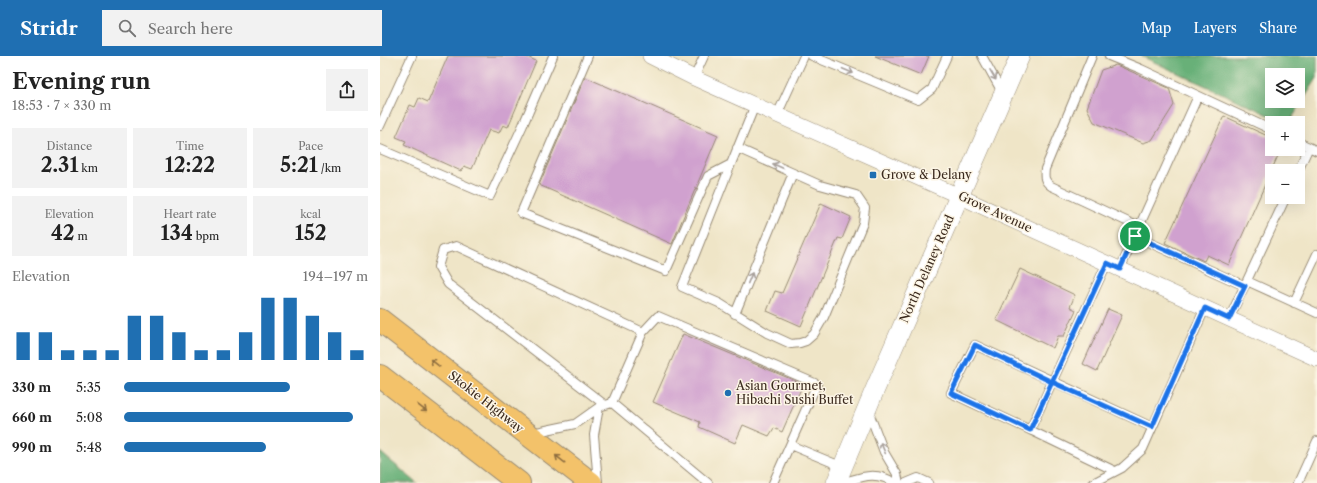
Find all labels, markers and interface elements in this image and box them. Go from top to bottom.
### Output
search box [102,10,382,46]
text: Stridr [20,17,78,40]
icon: search [116,17,138,39]
text: Search here [148,19,233,38]
text: Map [1141,19,1171,37]
text: Layers [1193,19,1237,37]
text: Share [1259,19,1297,37]
text: Evening run [12,68,151,95]
one-way arrow [842,68,854,75]
map controls [1265,68,1305,204]
button: layers [1265,68,1305,108]
button: share [326,69,368,111]
one-way arrow [989,69,997,81]
text: 18:53 · 7 × 330 m [12,97,111,113]
button: + [1265,116,1305,156]
text: Distance [47,139,92,153]
text: Time [176,139,204,153]
text: Pace [298,139,323,153]
text: 2.31 [41,153,78,177]
text: 12:22 [165,153,215,177]
text: 5:21 [280,153,318,177]
text: km [78,161,98,175]
text: /km [318,161,341,175]
one-way arrow [772,162,784,170]
button: − [1265,164,1305,204]
place label: Grove & Delany [881,167,972,182]
marker: Grove & Delany [868,170,878,180]
street label: Grove Avenue [956,188,1035,235]
text: Elevation [45,207,94,221]
text: Heart rate [163,207,217,221]
text: kcal [300,207,321,221]
street label: North Delaney Road [896,212,957,325]
pin [1118,219,1152,253]
text: 42 [51,221,75,245]
text: 134 [161,221,193,245]
text: 152 [295,221,327,245]
icon: arrive [1124,225,1146,247]
text: m [75,229,88,243]
text: bpm [193,229,219,243]
text: Elevation [12,268,70,284]
text: 194–197 m [303,268,368,284]
one-way arrow [747,272,754,284]
one-way arrow [430,359,441,367]
street label: Skokie Highway [446,368,527,436]
place label: Asian Gourmet, Hibachi Sushi Buffet [735,378,854,407]
text: 330 m [12,379,51,395]
text: 5:35 [76,379,101,395]
marker: Asian Gourmet, Hibachi Sushi Buffet [723,388,733,398]
one-way arrow [416,404,427,413]
text: 660 m [12,409,52,425]
text: 5:08 [76,409,103,425]
text: 990 m [12,439,52,455]
text: 5:48 [76,439,102,455]
one-way arrow [879,442,886,454]
one-way arrow [555,455,566,464]

